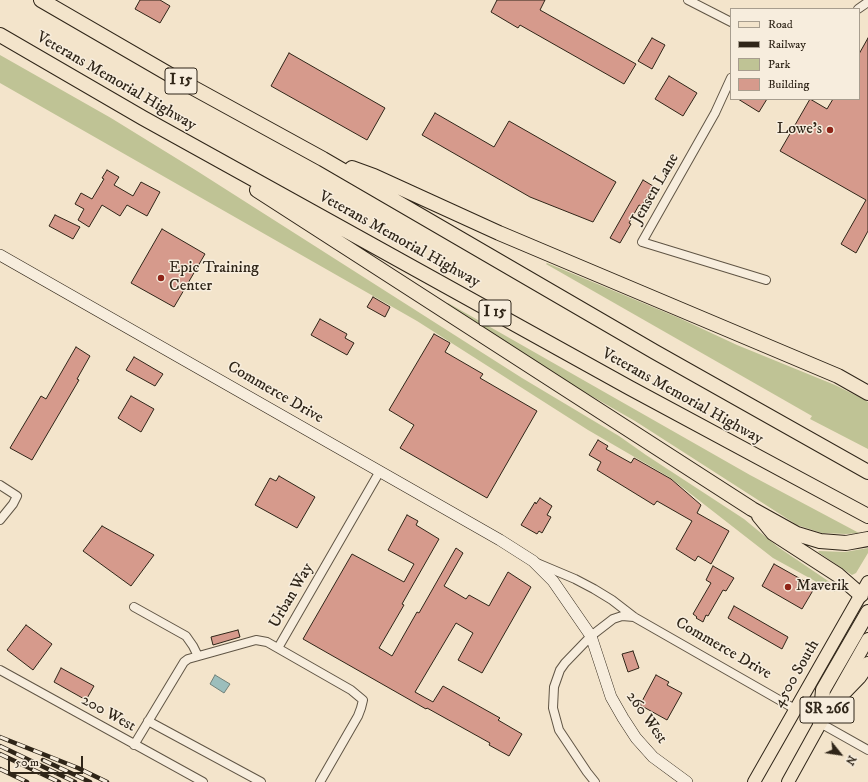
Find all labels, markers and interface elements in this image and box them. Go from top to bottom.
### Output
legend [730,8,860,100]
text: Road [768,17,793,32]
street label: Veterans Memorial Highway [33,28,199,136]
text: Railway [768,37,806,52]
text: Park [768,57,790,72]
road number: I 15 [165,68,197,94]
text: Building [768,77,809,92]
place label: Lowe's [777,120,822,140]
marker: Lowe's [825,125,835,135]
street label: Jensen Lane [628,150,684,228]
street label: Veterans Memorial Highway [315,188,483,292]
place label: Epic Training Center [169,259,259,297]
marker: Epic Training Center [156,273,166,283]
road number: I 15 [479,300,511,326]
street label: Veterans Memorial Highway [598,345,766,449]
street label: Commerce Drive [224,358,326,428]
street label: Urban Way [266,560,318,632]
place label: Maverik [796,577,849,597]
marker: Maverik [783,582,793,592]
street label: Commerce Drive [672,614,774,684]
street label: 4500 South [770,637,824,711]
street label: 260 West [621,688,671,748]
street label: 200 West [77,691,139,737]
road number: SR 266 [800,697,854,723]
north arrow [820,734,860,774]
scale bar [10,748,85,774]
text: N [842,753,859,767]
text: 50 m [15,755,39,770]

